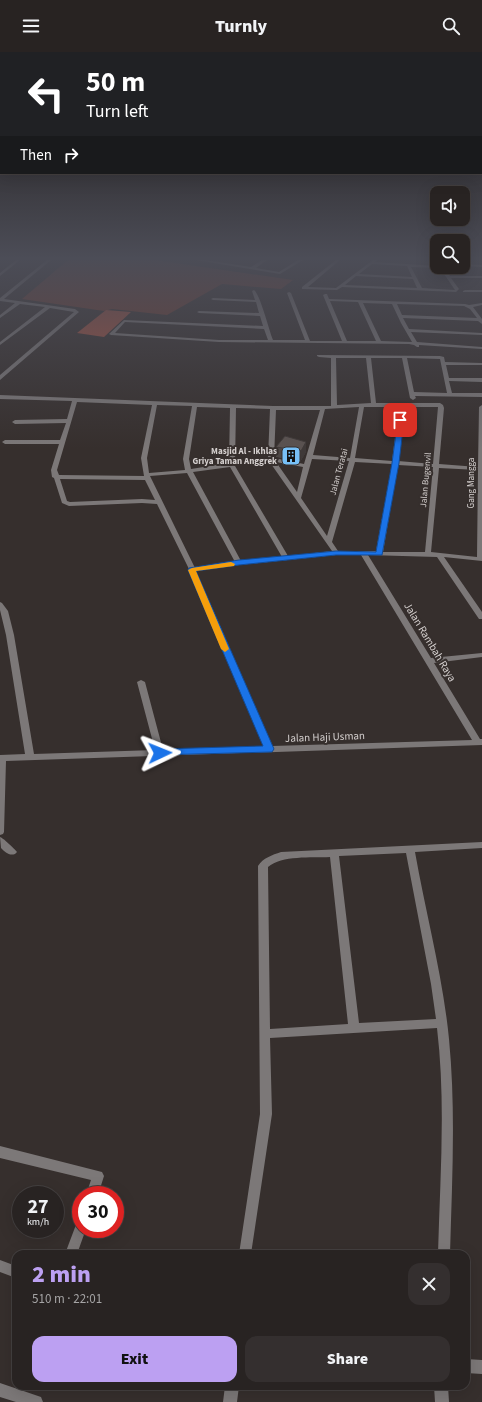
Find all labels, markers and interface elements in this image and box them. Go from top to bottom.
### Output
text: Turnly [215,14,267,39]
icon: menu [20,15,42,37]
icon: search [440,15,462,37]
text: 50 m [86,62,145,102]
icon: left [20,68,72,120]
text: Turn left [86,99,148,124]
icon: right [60,144,82,166]
text: Then [20,145,52,166]
map controls [430,186,470,274]
button: sound [430,186,470,226]
button: search [430,234,470,274]
pin [383,403,417,437]
icon: arrive [389,409,411,431]
place label: Masjid Al - Ikhlas Griya Taman Anggrek [193,445,277,468]
building icon: Masjid Al - Ikhlas Griya Taman Anggrek [280,445,302,467]
street label: Jalan Teratai [327,447,351,497]
street label: Jalan Bugenvil [417,452,435,508]
street label: Gang Mangga [465,458,478,508]
street label: Jalan Rambah Raya [400,599,460,685]
street label: Jalan Haji Usman [285,728,365,746]
position arrow [139,732,181,774]
speed limit sign: 30 [72,1186,124,1238]
text: 27 [27,1193,49,1221]
text: km/h [27,1215,49,1229]
text: 2 min [32,1257,91,1292]
button: close [408,1263,450,1305]
text: 510 m · 22:01 [32,1290,102,1308]
button: Exit [32,1336,237,1382]
button: Share [245,1336,450,1382]

